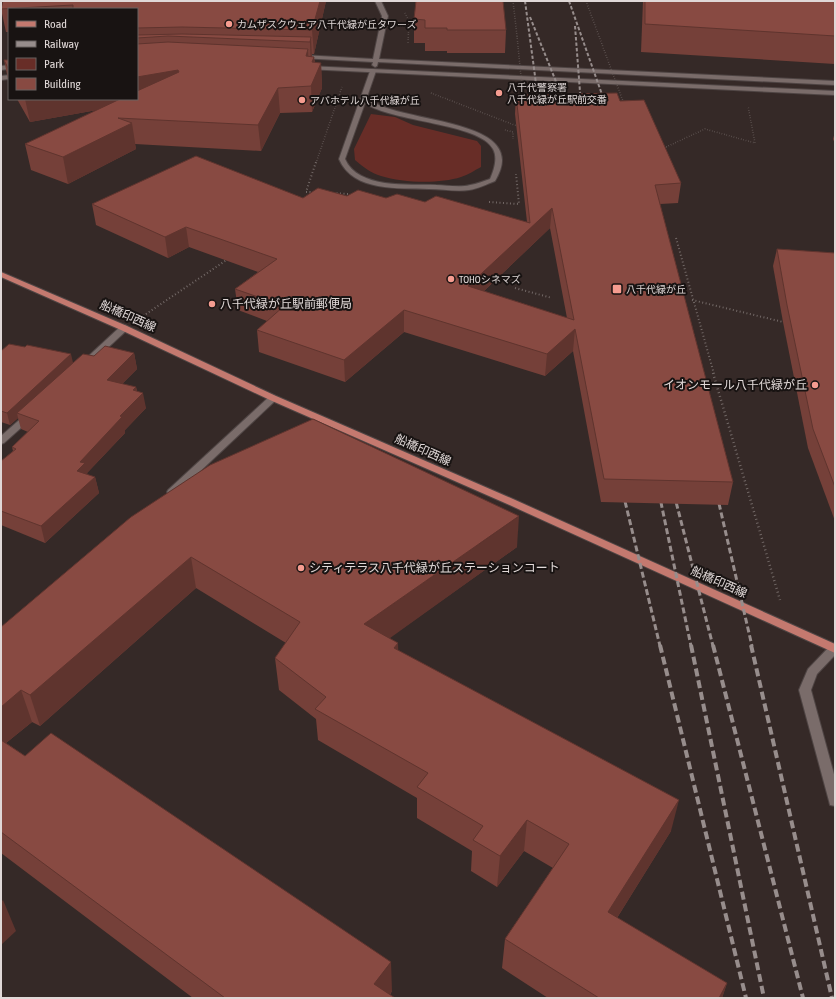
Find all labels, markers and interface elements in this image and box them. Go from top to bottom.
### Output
legend [8,8,138,100]
text: Road [44,17,67,31]
marker: カムザスクウェア八千代緑が丘タワーズ [224,19,234,29]
place label: カムザスクウェア八千代緑が丘タワーズ [237,19,416,30]
text: Railway [44,37,79,51]
text: Park [44,57,65,71]
text: Building [44,77,82,91]
place label: 八千代警察署 八千代緑が丘駅前交番 [507,82,607,105]
marker: 八千代警察署 八千代緑が丘駅前交番 [494,88,504,98]
marker: アパホテル八千代緑が丘 [297,95,307,105]
place label: アパホテル八千代緑が丘 [310,95,420,106]
marker: TOHOシネマズ [446,274,456,284]
place label: TOHOシネマズ [459,274,521,285]
marker: 八千代緑が丘 [611,283,623,295]
place label: 八千代緑が丘 [626,284,686,295]
street label: 船橋印西線 [98,297,158,335]
place label: 八千代緑が丘駅前郵便局 [220,297,352,311]
marker: 八千代緑が丘駅前郵便局 [207,299,217,309]
place label: イオンモール八千代緑が丘 [663,378,807,392]
marker: イオンモール八千代緑が丘 [810,380,820,390]
street label: 船橋印西線 [393,431,453,469]
place label: シティテラス八千代緑が丘ステーションコート [309,561,560,575]
marker: シティテラス八千代緑が丘ステーションコート [296,563,306,573]
street label: 船橋印西線 [689,563,749,601]

